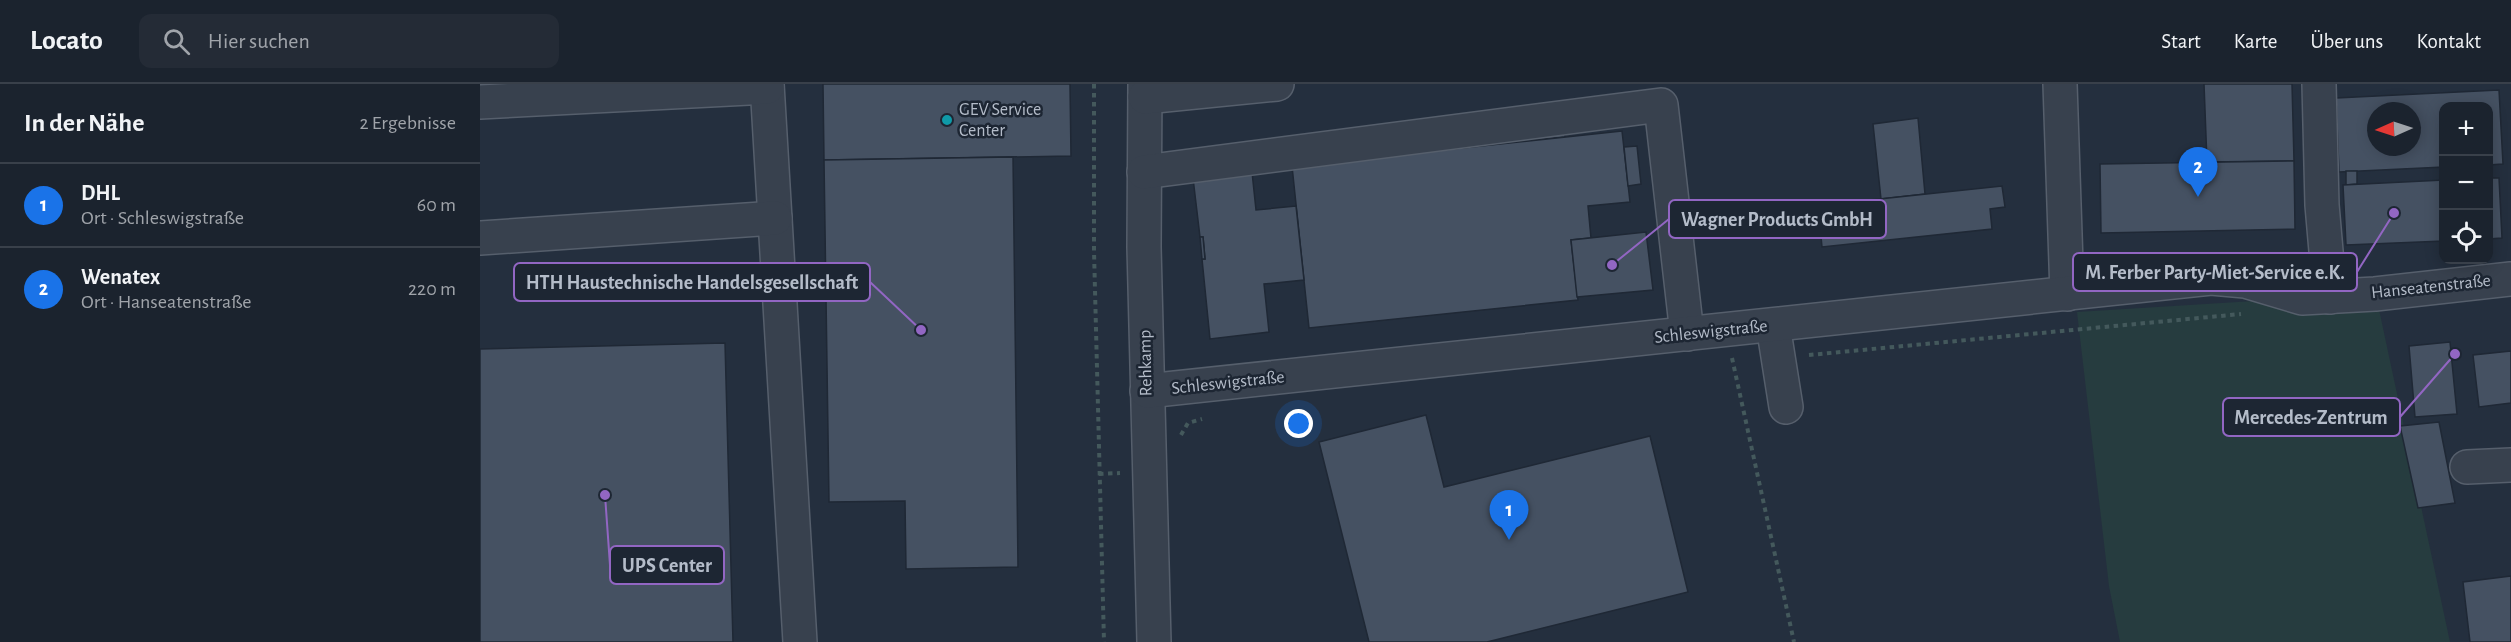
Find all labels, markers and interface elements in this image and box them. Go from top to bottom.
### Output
search box [139,14,559,68]
icon: search [160,25,193,58]
text: Locato [30,27,103,55]
text: Hier suchen [208,30,310,52]
text: Start [2161,31,2201,52]
text: Karte [2234,31,2277,52]
text: Über uns [2310,31,2383,52]
text: Kontakt [2416,31,2481,52]
place label: GEV Service Center [959,101,1041,140]
north arrow [2367,102,2421,156]
map controls [2439,102,2493,264]
button: + [2439,102,2493,156]
text: In der Nähe [24,110,144,136]
text: 2 Ergebnisse [359,113,456,133]
marker: GEV Service Center [940,113,954,127]
pin: 2 [2178,147,2218,197]
button: − [2439,156,2493,210]
text: DHL [81,182,120,204]
text: 1 [40,195,47,215]
text: 60 m [417,195,456,215]
callout: Wagner Products GmbH [1669,200,1886,238]
text: Ort · Schleswigstraße [81,208,244,228]
text: Wagner Products GmbH [1681,210,1873,230]
button: locate [2439,210,2493,264]
callout: M. Ferber Party-Miet-Service e.K. [2073,253,2357,291]
callout: HTH Haustechnische Handelsgesellschaft [514,263,870,301]
text: M. Ferber Party-Miet-Service e.K. [2085,263,2345,283]
text: Wenatex [81,266,160,288]
street label: Hanseatenstraße [2370,272,2492,302]
text: HTH Haustechnische Handelsgesellschaft [526,273,859,293]
text: 2 [39,279,48,299]
text: 220 m [408,279,456,299]
text: Ort · Hanseatenstraße [81,292,251,312]
street label: Schleswigstraße [1654,317,1768,347]
street label: Rehkamp [1136,330,1156,396]
street label: Schleswigstraße [1171,368,1285,398]
callout: Mercedes-Zentrum [2223,398,2400,436]
text: Mercedes-Zentrum [2234,408,2388,428]
your location [1284,409,1313,438]
pin: 1 [1490,490,1528,540]
callout: UPS Center [610,546,724,584]
text: UPS Center [622,556,712,576]

